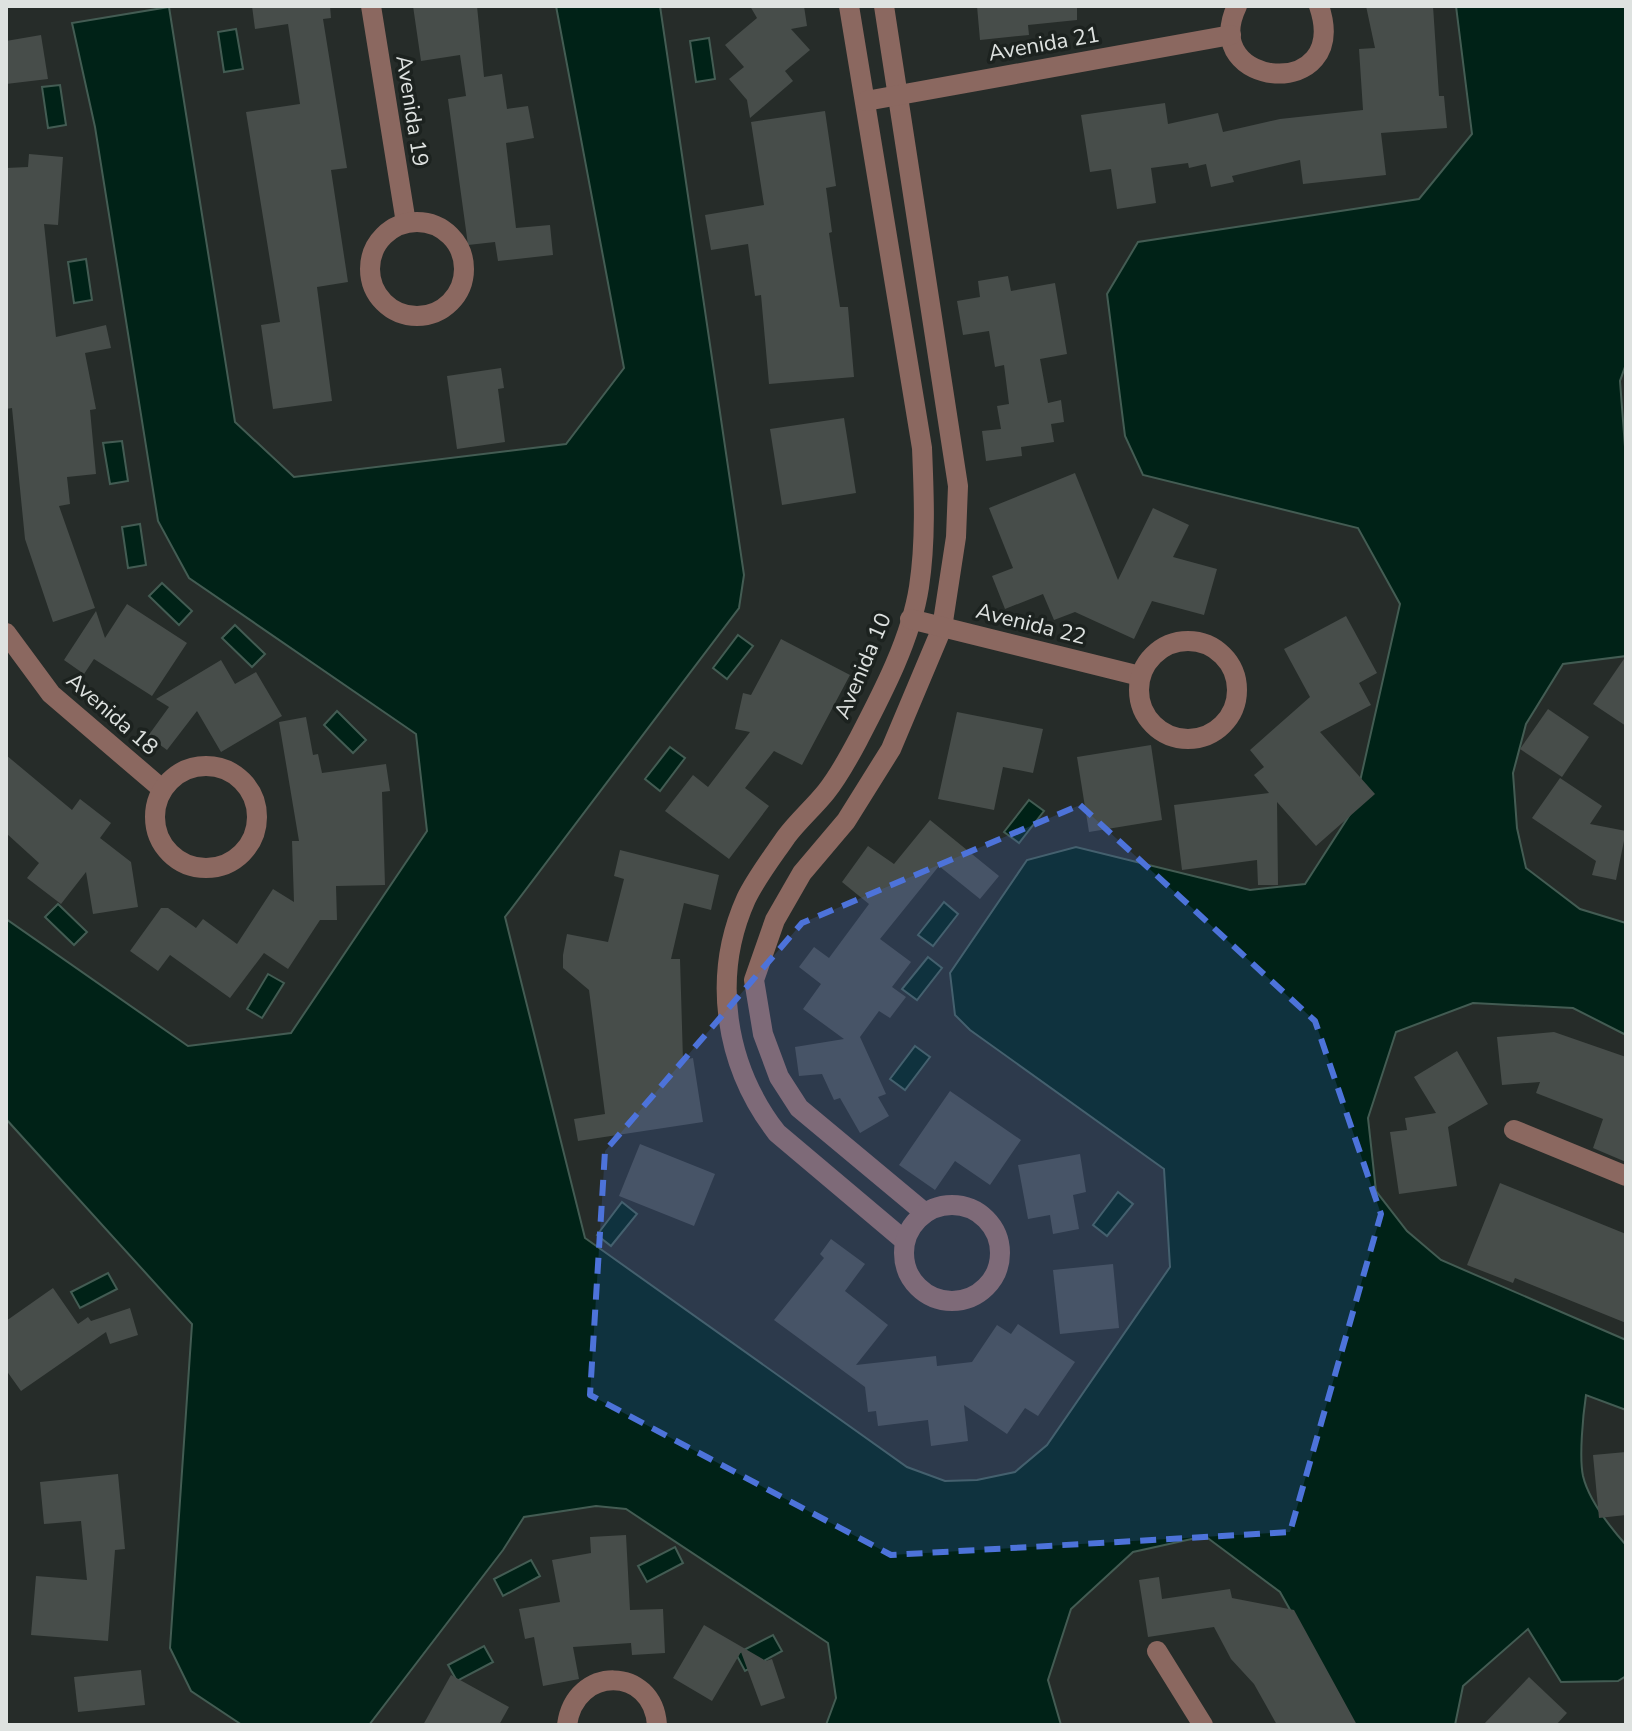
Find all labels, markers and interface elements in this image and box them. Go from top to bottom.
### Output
street label: Avenida 21 [986,19,1102,69]
street label: Avenida 19 [388,53,436,169]
street label: Avenida 22 [973,596,1089,652]
street label: Avenida 10 [827,608,899,724]
street label: Avenida 18 [60,666,164,762]

